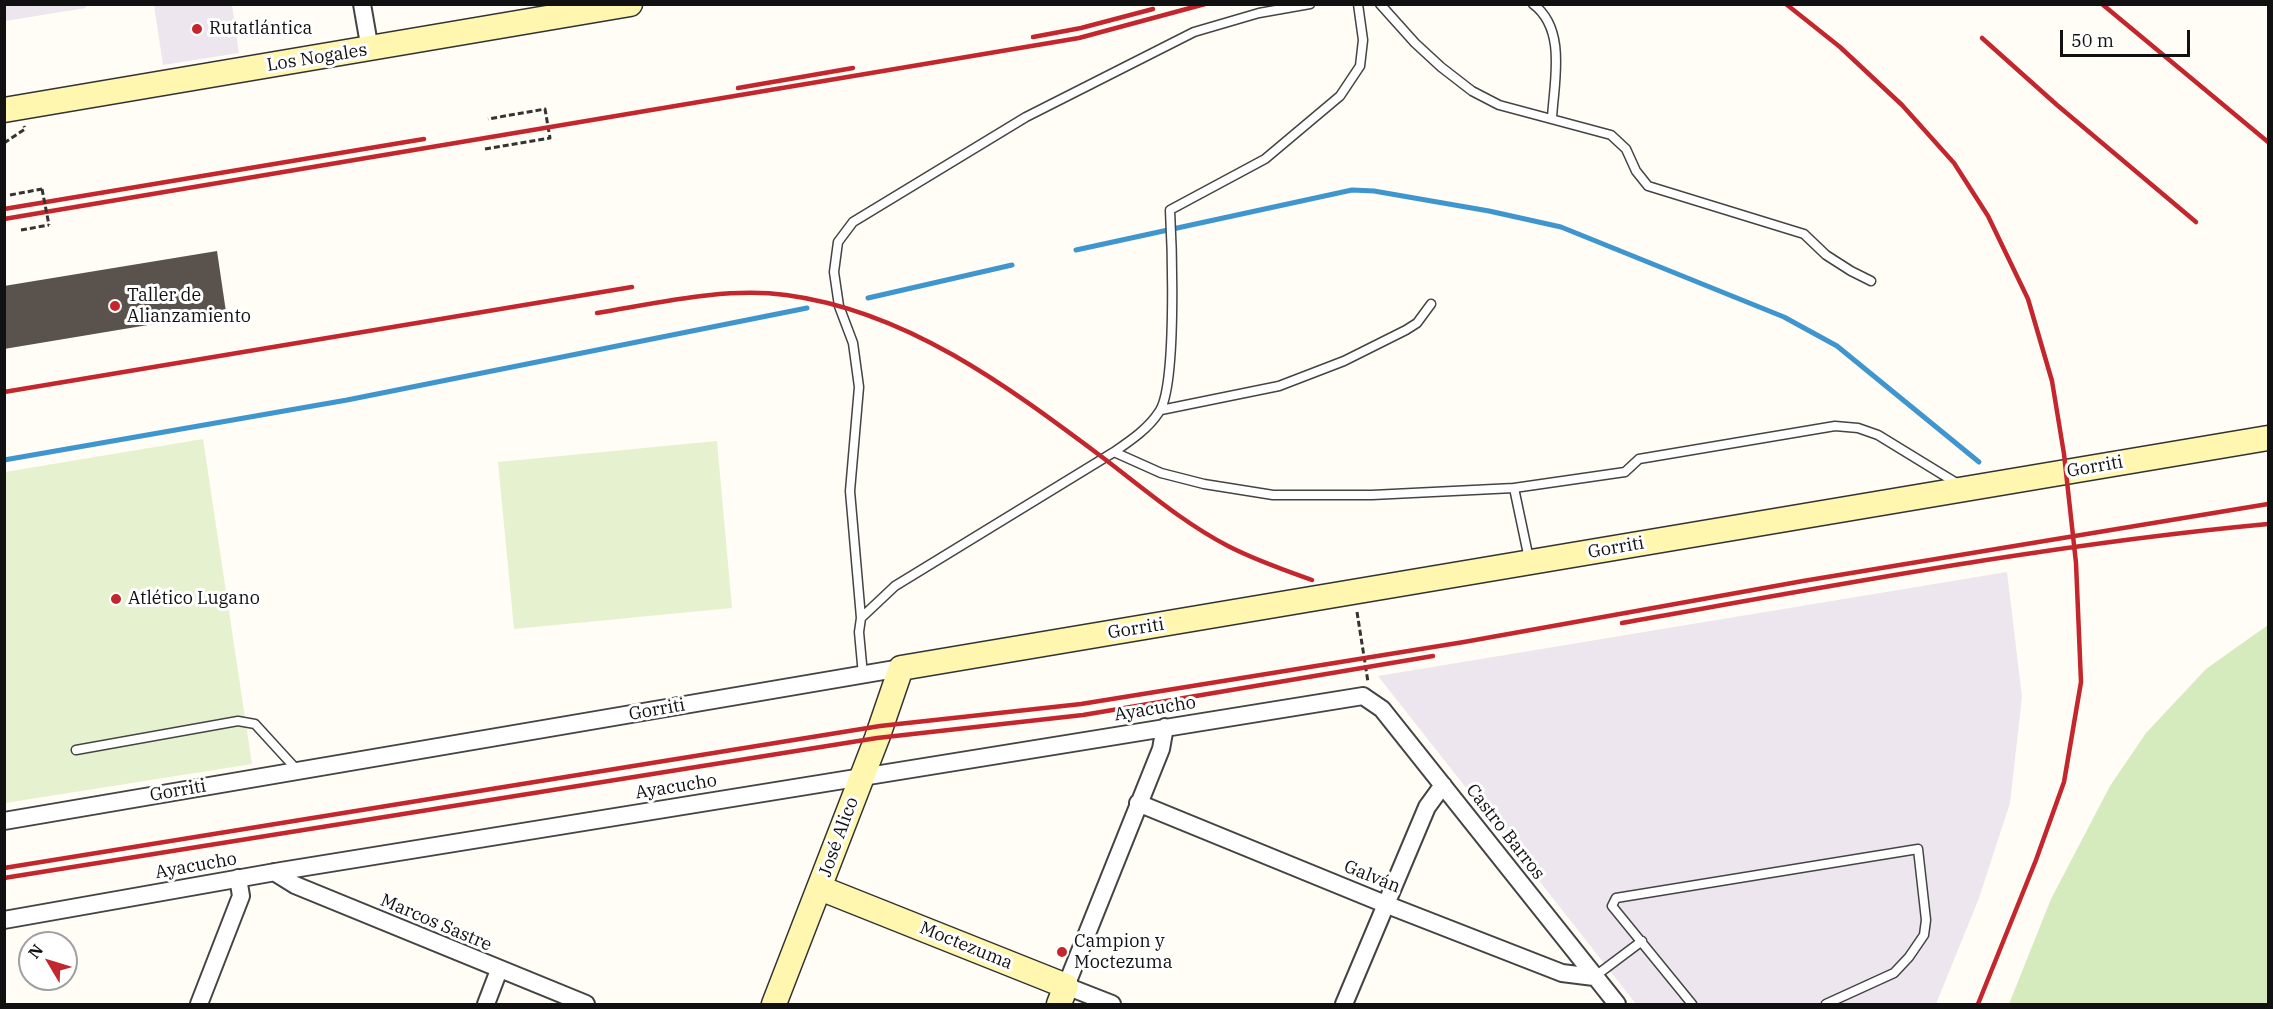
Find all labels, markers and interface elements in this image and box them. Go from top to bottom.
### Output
place label: Rutatlántica [209,18,312,40]
scale bar [2063,18,2194,56]
marker: Rutatlántica [190,22,204,36]
text: 50 m [2071,29,2114,52]
street label: Los Nogales [265,39,369,77]
place label: Taller de Alianzamiento [127,285,251,328]
marker: Taller de Alianzamiento [108,299,122,313]
street label: Gorriti [2065,451,2125,483]
street label: Gorriti [1586,532,1646,564]
place label: Atlético Lugano [128,588,260,610]
marker: Atlético Lugano [109,592,123,606]
street label: Gorriti [1106,614,1166,644]
street label: Ayacucho [1113,692,1197,726]
street label: Gorriti [627,694,687,726]
street label: Ayacucho [634,770,718,804]
street label: Gorriti [148,775,208,807]
street label: Castro Barros [1461,780,1549,884]
street label: José Alico [815,794,863,880]
street label: Ayacucho [154,848,238,884]
street label: Galván [1341,856,1403,898]
street label: Marcos Sastre [377,890,495,956]
street label: Moctezuma [916,918,1016,974]
north arrow [18,931,78,991]
place label: Campion y Moctezuma [1074,931,1172,974]
text: N [24,940,47,962]
marker: Campion y Moctezuma [1055,945,1069,959]

